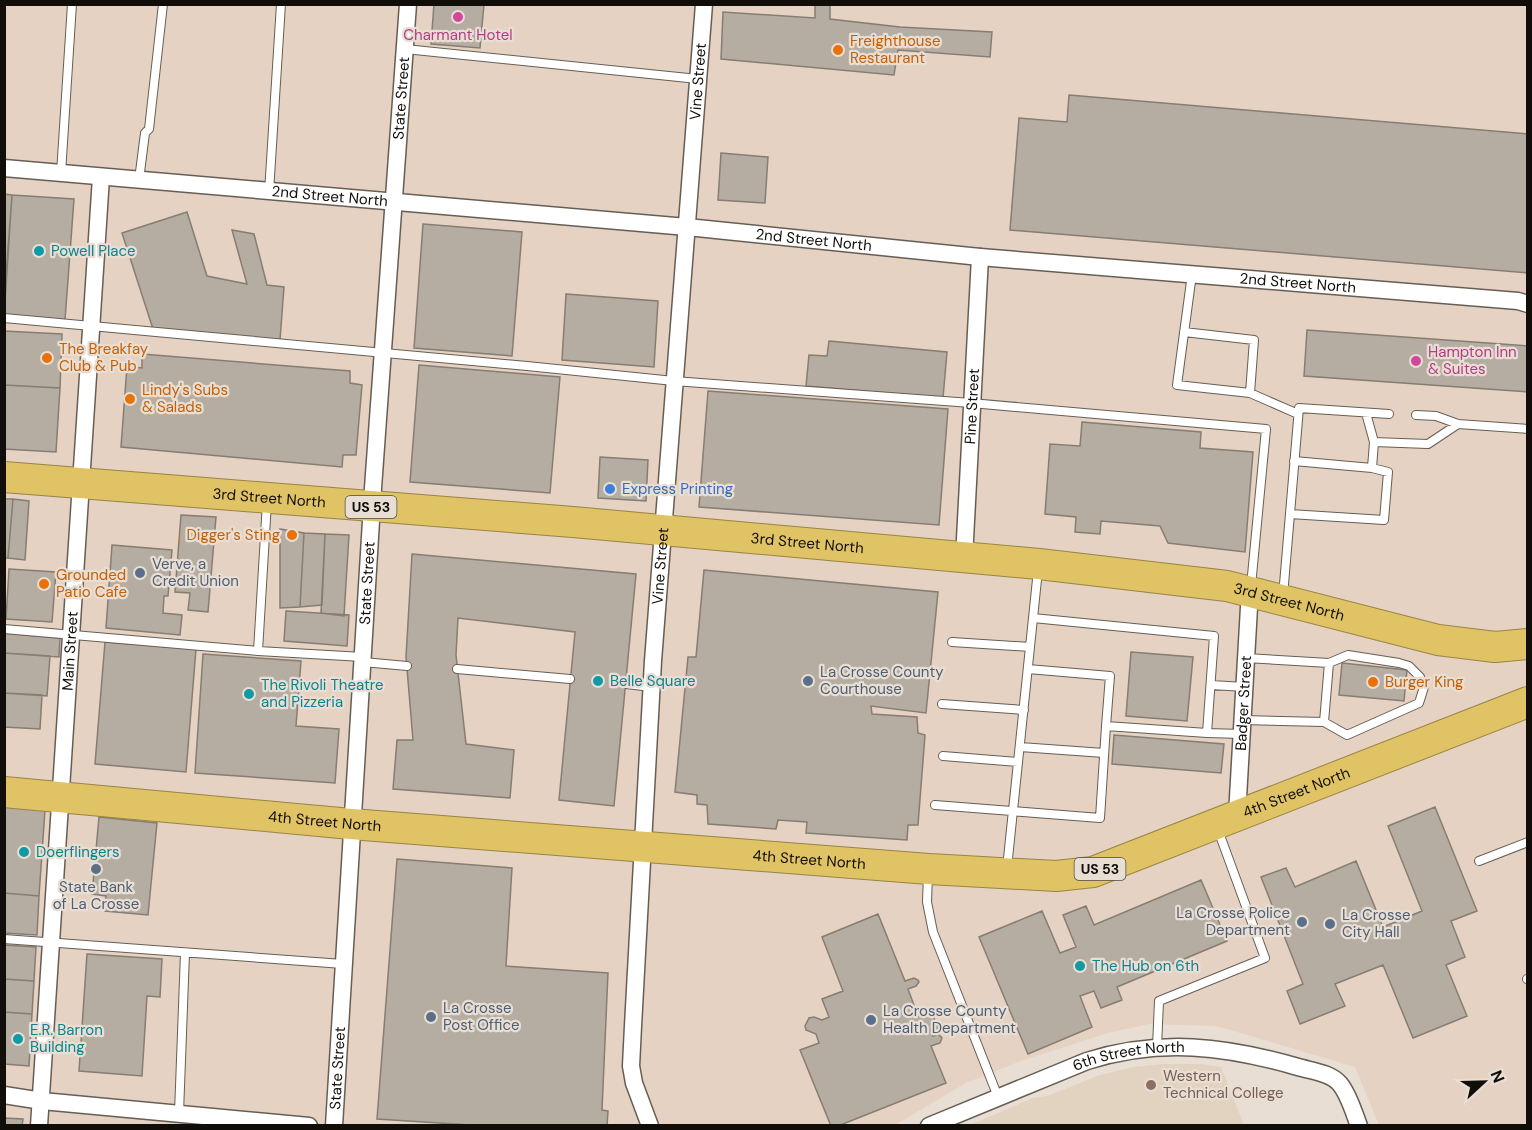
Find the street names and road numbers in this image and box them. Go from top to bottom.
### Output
street label: Vine Street [685,42,711,121]
street label: State Street [388,56,414,140]
street label: 2nd Street North [271,181,389,211]
street label: 2nd Street North [755,224,873,256]
street label: 2nd Street North [1239,268,1357,298]
street label: Pine Street [960,368,984,445]
street label: 3rd Street North [212,484,327,512]
road number: US 53 [346,496,397,518]
street label: Vine Street [647,527,673,605]
street label: 3rd Street North [750,528,865,558]
street label: State Street [355,541,380,625]
street label: 3rd Street North [1232,578,1346,626]
street label: Main Street [57,611,83,691]
street label: Badger Street [1231,655,1256,751]
street label: 4th Street North [1240,763,1353,822]
street label: 4th Street North [267,806,382,836]
street label: 4th Street North [752,845,867,874]
road number: US 53 [1074,858,1126,880]
street label: State Street [325,1026,350,1110]
street label: 6th Street North [1070,1037,1185,1076]

